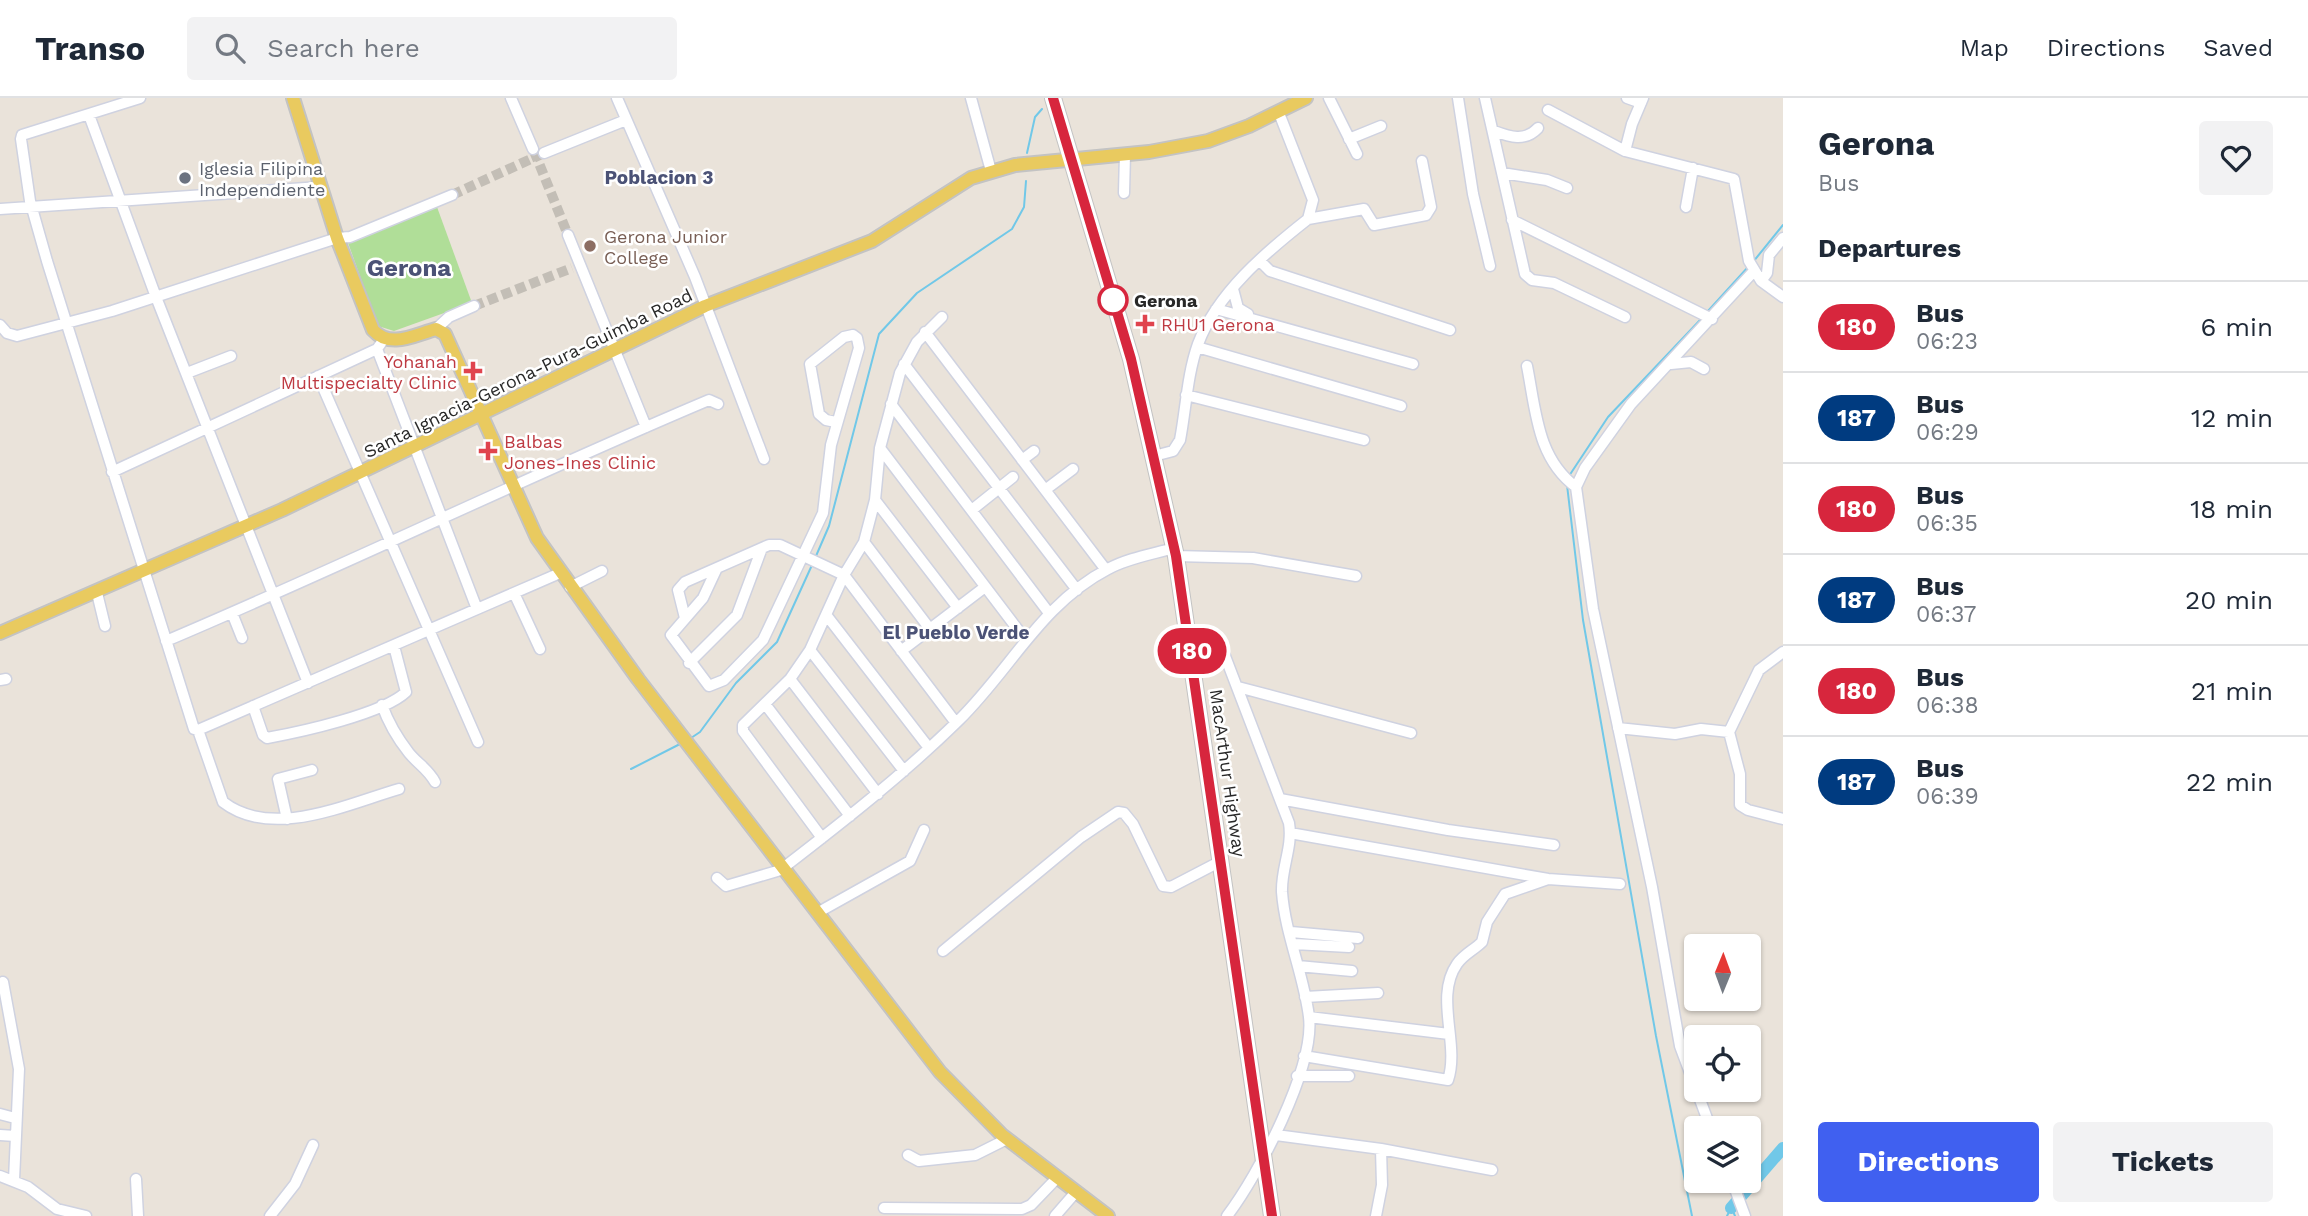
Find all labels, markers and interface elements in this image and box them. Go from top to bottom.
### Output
search box [187,17,677,80]
text: Transo [35,29,145,68]
icon: search [211,29,249,67]
text: Search here [267,33,420,63]
text: Map [1960,34,2009,62]
text: Directions [2047,34,2165,62]
text: Saved [2203,34,2273,62]
button: heart [2199,121,2273,195]
text: Gerona [1818,124,1934,163]
place label: Iglesia Filipina Independiente [199,158,325,200]
district label: Poblacion 3 [604,166,714,189]
marker: Iglesia Filipina Independiente [177,170,193,186]
text: Bus [1818,170,1859,197]
place label: Gerona Junior College [604,226,727,268]
text: Departures [1818,233,1961,263]
marker: Gerona Junior College [582,238,598,254]
district label: Gerona [367,254,451,282]
street label: Santa Ignacia-Gerona-Pura-Guimba Road [360,284,696,462]
marker: Gerona [1098,285,1128,315]
place label: Gerona [1134,290,1198,311]
text: Bus [1916,298,1964,328]
text: 6 min [2201,312,2273,342]
text: 180 [1836,313,1877,341]
marker: RHU1 Gerona [1135,314,1155,334]
place label: RHU1 Gerona [1161,314,1275,335]
text: 06:23 [1916,328,1978,355]
place label: Yohanah Multispecialty Clinic [281,351,457,393]
marker: Yohanah Multispecialty Clinic [463,361,483,381]
text: Bus [1916,389,1964,419]
text: 12 min [2191,403,2273,433]
text: 187 [1837,404,1876,432]
text: 06:29 [1916,419,1979,446]
place label: Balbas Jones-Ines Clinic [504,431,656,473]
marker: Balbas Jones-Ines Clinic [478,441,498,461]
text: Bus [1916,480,1964,510]
text: 18 min [2190,494,2273,524]
text: 180 [1836,495,1877,523]
text: 06:35 [1916,510,1978,537]
text: Bus [1916,571,1964,601]
text: 20 min [2185,585,2273,615]
text: 187 [1837,586,1876,614]
text: 06:37 [1916,601,1977,628]
district label: El Pueblo Verde [882,621,1030,644]
line badge: 180 [1152,628,1232,674]
text: 180 [1172,637,1212,665]
text: Bus [1916,662,1964,692]
text: 21 min [2191,676,2273,706]
text: 180 [1836,677,1877,705]
street label: MacArthur Highway [1206,688,1250,859]
text: 06:38 [1916,692,1979,719]
text: Bus [1916,753,1964,783]
text: 22 min [2186,767,2273,797]
text: 187 [1837,768,1876,796]
text: 06:39 [1916,783,1979,810]
north arrow [1684,934,1760,1012]
map controls [1684,934,1761,1193]
button: locate [1684,1025,1761,1102]
button: layers [1684,1116,1761,1193]
button: Directions [1818,1122,2039,1202]
button: Tickets [2053,1122,2273,1202]

